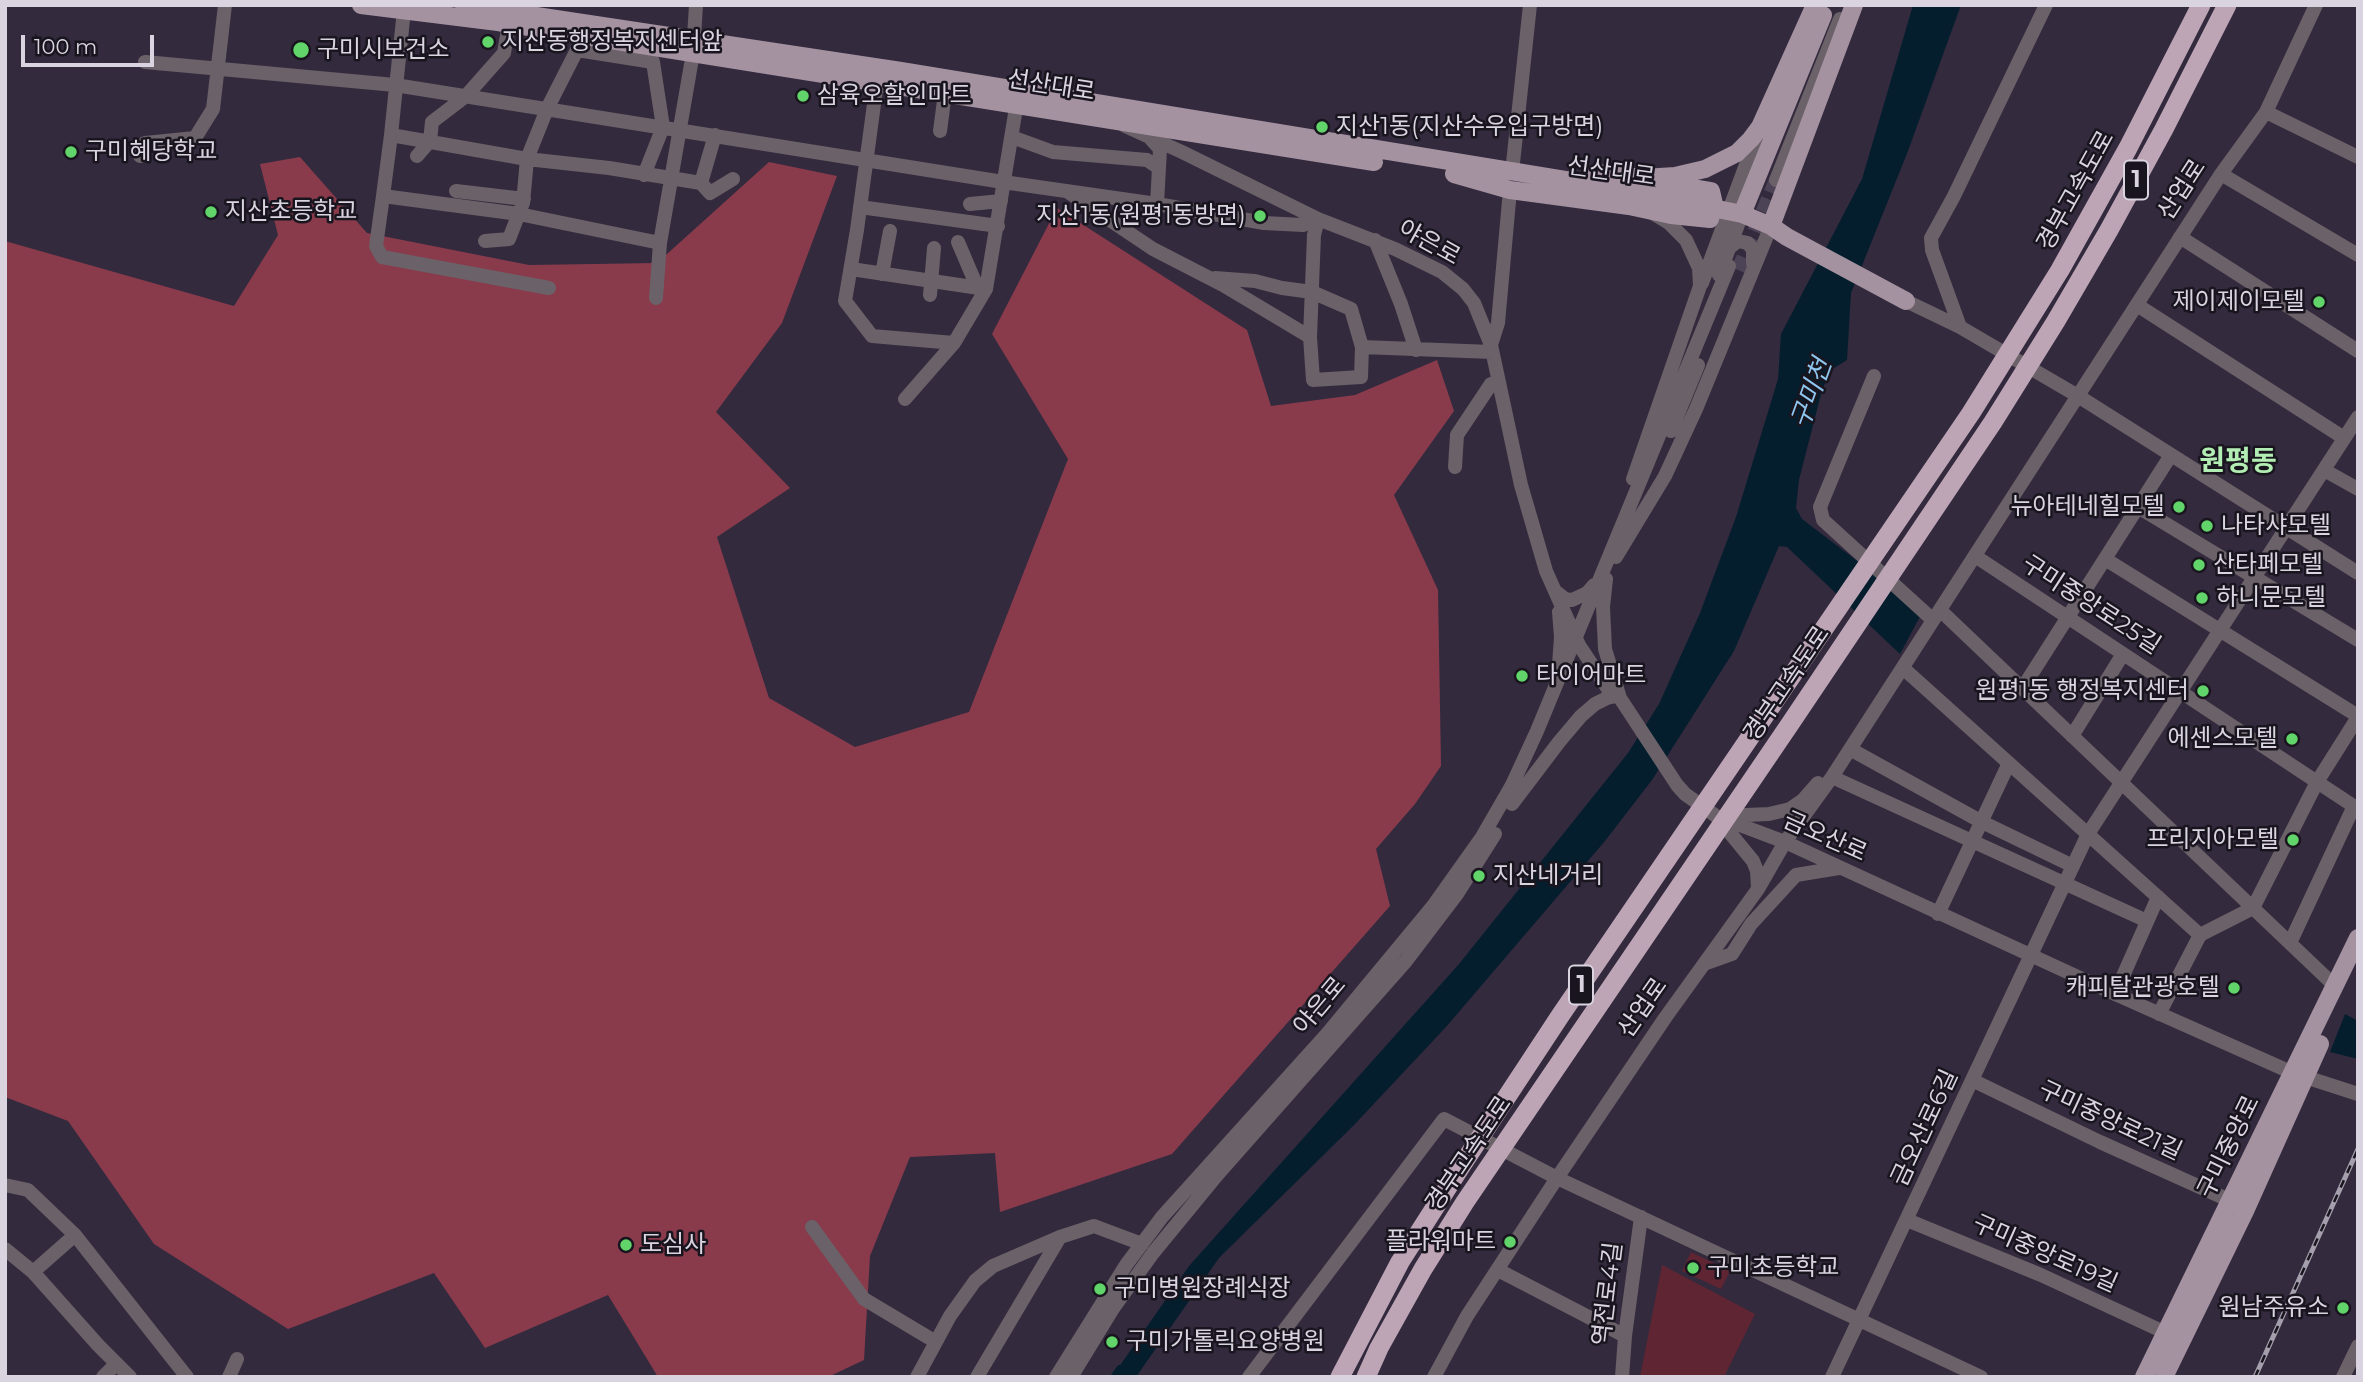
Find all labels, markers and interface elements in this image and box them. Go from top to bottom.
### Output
scale bar [24,21,158,65]
place label: 지산동행정복지센터앞 [502,28,723,56]
text: 100 m [34,34,97,59]
marker: 지산동행정복지센터앞 [480,34,496,50]
place label: 구미시보건소 [317,36,449,64]
marker: 구미시보건소 [291,40,311,60]
street label: 선산대로 [1005,65,1097,107]
place label: 삼육오할인마트 [817,82,972,110]
marker: 삼육오할인마트 [795,88,811,104]
place label: 지산1동(지산수우입구방면) [1336,113,1603,141]
marker: 지산1동(지산수우입구방면) [1314,119,1330,135]
street label: 경부고속도로 [2031,126,2121,256]
place label: 구미혜당학교 [85,138,217,166]
marker: 구미혜당학교 [63,144,79,160]
street label: 선산대로 [1565,152,1657,192]
street label: 산업로 [2152,154,2212,226]
road number: 1 [2124,160,2148,200]
place label: 지산초등학교 [225,198,357,226]
place label: 지산1동(원평1동방면) [1036,202,1246,230]
marker: 지산초등학교 [203,204,219,220]
marker: 지산1동(원평1동방면) [1252,208,1268,224]
street label: 야은로 [1393,214,1465,272]
place label: 제이제이모텔 [2173,288,2305,316]
marker: 제이제이모텔 [2311,294,2327,310]
water label: 구미천 [1785,355,1839,433]
district label: 원평동 [2199,445,2277,479]
place label: 뉴아테네힐모텔 [2010,493,2165,521]
marker: 뉴아테네힐모텔 [2171,499,2187,515]
place label: 나타샤모텔 [2221,512,2331,540]
marker: 나타샤모텔 [2199,518,2215,534]
street label: 구미중앙로25길 [2016,549,2166,661]
place label: 산타페모텔 [2213,551,2323,579]
marker: 산타페모텔 [2191,557,2207,573]
place label: 하니문모텔 [2216,584,2326,612]
marker: 하니문모텔 [2194,590,2210,606]
street label: 경부고속도로 [1738,621,1836,747]
place label: 타이어마트 [1536,662,1646,690]
marker: 타이어마트 [1514,668,1530,684]
place label: 원평1동 행정복지센터 [1975,677,2189,705]
marker: 원평1동 행정복지센터 [2195,683,2211,699]
place label: 에센스모텔 [2168,725,2278,753]
marker: 에센스모텔 [2284,731,2300,747]
street label: 금오산로 [1779,806,1871,868]
place label: 프리지아모텔 [2147,826,2279,854]
marker: 프리지아모텔 [2285,832,2301,848]
place label: 지산네거리 [1493,862,1603,890]
marker: 지산네거리 [1471,868,1487,884]
road number: 1 [1569,966,1593,1004]
street label: 야은로 [1288,971,1352,1041]
street label: 산업로 [1612,973,1674,1043]
place label: 캐피탈관광호텔 [2065,974,2220,1002]
marker: 캐피탈관광호텔 [2226,980,2242,996]
street label: 금오산로6길 [1886,1065,1964,1191]
street label: 구미중앙로21길 [2034,1075,2186,1167]
street label: 경부고속도로 [1420,1091,1518,1217]
street label: 구미중앙로 [2192,1091,2266,1203]
street label: 구미중앙로19길 [1968,1209,2122,1299]
place label: 플라워마트 [1386,1228,1496,1256]
place label: 도심사 [640,1231,706,1259]
marker: 플라워마트 [1502,1234,1518,1250]
marker: 도심사 [618,1237,634,1253]
street label: 역전로4길 [1587,1241,1629,1347]
place label: 구미초등학교 [1707,1254,1839,1282]
marker: 구미초등학교 [1685,1260,1701,1276]
place label: 구미병원장례식장 [1114,1275,1291,1303]
marker: 구미병원장례식장 [1092,1281,1108,1297]
place label: 원남주유소 [2219,1294,2329,1322]
marker: 원남주유소 [2335,1300,2351,1316]
place label: 구미가톨릭요양병원 [1126,1328,1325,1356]
marker: 구미가톨릭요양병원 [1104,1334,1120,1350]

